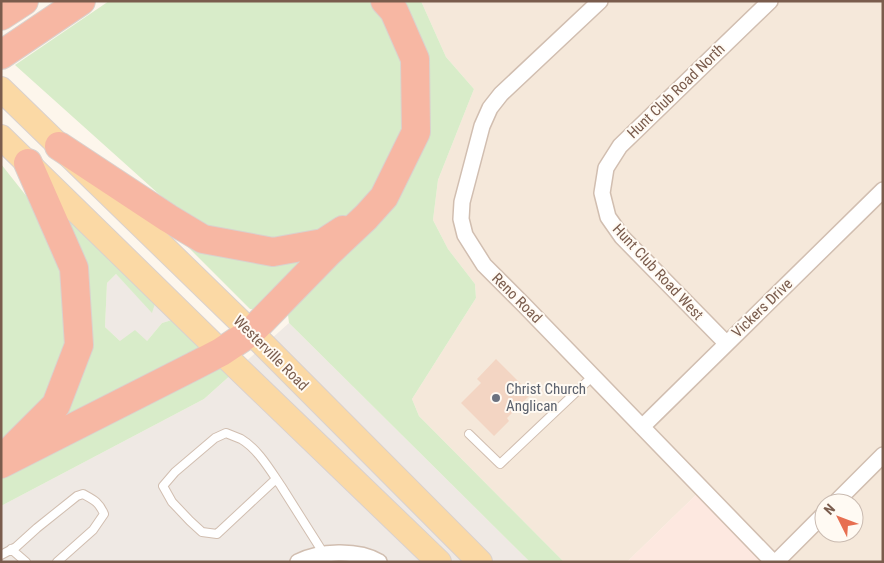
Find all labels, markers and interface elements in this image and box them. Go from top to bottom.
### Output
street label: Hunt Club Road North [623,40,729,142]
street label: Hunt Club Road West [609,220,707,324]
street label: Reno Road [488,269,546,327]
street label: Vickers Drive [728,275,796,341]
street label: Westerville Road [230,312,312,394]
place label: Christ Church Anglican [506,380,586,415]
marker: Christ Church Anglican [490,392,502,404]
north arrow [814,493,864,543]
text: N [821,501,838,518]

